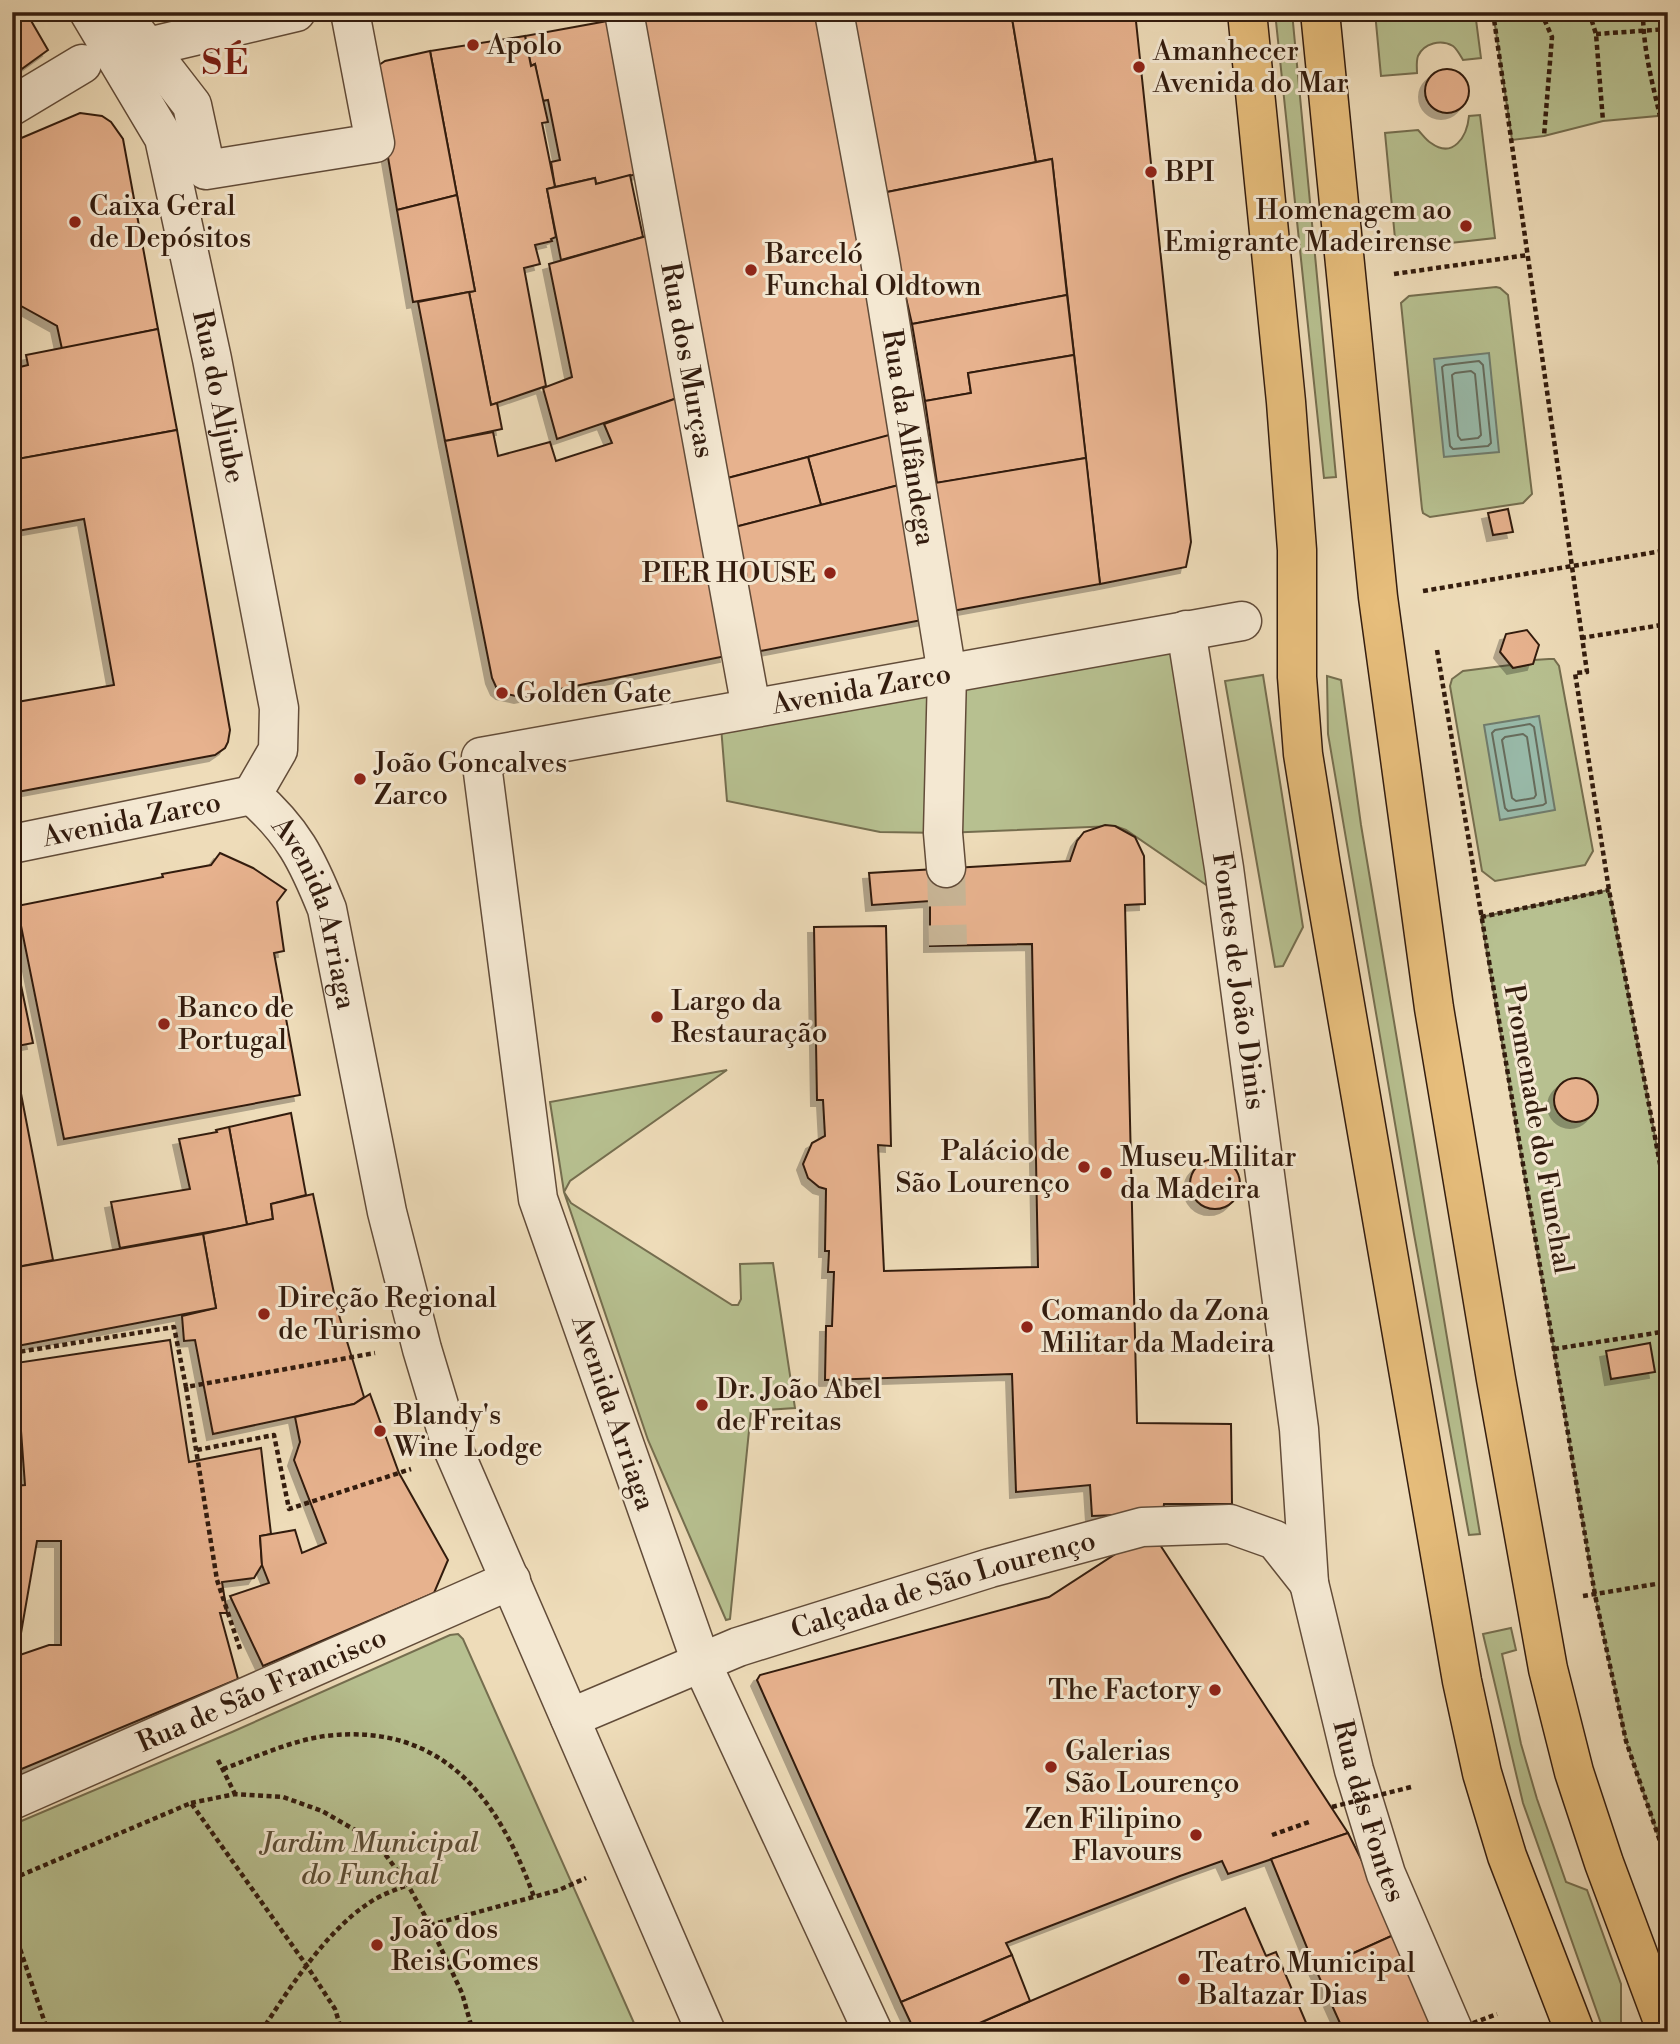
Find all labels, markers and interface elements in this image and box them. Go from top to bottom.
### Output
place label: Apolo [486,28,562,63]
place label: Amanhecer Avenida do Mar [1152,34,1349,101]
marker: Apolo [465,37,481,53]
district label: SÉ [202,40,250,85]
marker: Amanhecer Avenida do Mar [1131,59,1147,75]
place label: BPI [1164,155,1215,190]
marker: BPI [1143,164,1159,180]
place label: Caixa Geral de Depósitos [89,189,251,256]
place label: Homenagem ao Emigrante Madeirense [1164,193,1452,260]
marker: Caixa Geral de Depósitos [67,214,83,230]
marker: Homenagem ao Emigrante Madeirense [1458,218,1474,234]
place label: Barceló Funchal Oldtown [764,237,982,304]
street label: Rua dos Murças [653,260,723,461]
marker: Barceló Funchal Oldtown [743,262,759,278]
street label: Rua do Aljube [184,307,253,486]
street label: Rua da Alfândega [874,327,944,549]
place label: PIER HOUSE [642,556,816,591]
marker: PIER HOUSE [822,565,838,581]
street label: Avenida Zarco [768,656,954,722]
place label: Golden Gate [516,676,672,711]
marker: Golden Gate [494,685,510,701]
place label: João Goncalves Zarco [373,746,567,813]
marker: João Goncalves Zarco [352,771,368,787]
street label: Avenida Zarco [38,784,224,855]
street label: Avenida Arriaga [264,808,364,1013]
street label: Fontes de João Dinis [1204,850,1274,1112]
street label: Promenade do Funchal [1495,982,1581,1276]
place label: Largo da Restauração [671,984,827,1051]
place label: Banco de Portugal [177,991,294,1058]
marker: Largo da Restauração [649,1009,665,1025]
marker: Banco de Portugal [156,1016,172,1032]
place label: Palácio de São Lourenço [895,1134,1070,1201]
place label: Museu Militar da Madeira [1120,1140,1297,1207]
marker: Palácio de São Lourenço [1076,1159,1092,1175]
marker: Museu Militar da Madeira [1098,1165,1114,1181]
place label: Direção Regional de Turismo [278,1281,497,1348]
place label: Comando da Zona Militar da Madeira [1041,1294,1276,1361]
marker: Direção Regional de Turismo [256,1306,272,1322]
street label: Avenida Arriaga [563,1310,663,1516]
marker: Comando da Zona Militar da Madeira [1019,1319,1035,1335]
place label: Dr. João Abel de Freitas [716,1372,881,1439]
marker: Dr. João Abel de Freitas [694,1397,710,1413]
place label: Blandy's Wine Lodge [393,1398,543,1465]
marker: Blandy's Wine Lodge [372,1423,388,1439]
street label: Calçada de São Lourenço [787,1523,1100,1647]
street label: Rua de São Francisco [131,1620,392,1760]
place label: The Factory [1048,1673,1201,1708]
marker: The Factory [1207,1682,1223,1698]
street label: Rua das Fontes [1325,1716,1413,1907]
place label: Galerias São Lourenço [1065,1734,1240,1801]
marker: Galerias São Lourenço [1043,1759,1059,1775]
place label: Zen Filipino Flavours [1024,1802,1182,1869]
park label: Jardim Municipal do Funchal [258,1826,479,1893]
marker: Zen Filipino Flavours [1188,1827,1204,1843]
place label: João dos Reis Gomes [390,1912,539,1979]
marker: João dos Reis Gomes [369,1937,385,1953]
place label: Teatro Municipal Baltazar Dias [1197,1946,1415,2013]
marker: Teatro Municipal Baltazar Dias [1176,1971,1192,1987]

